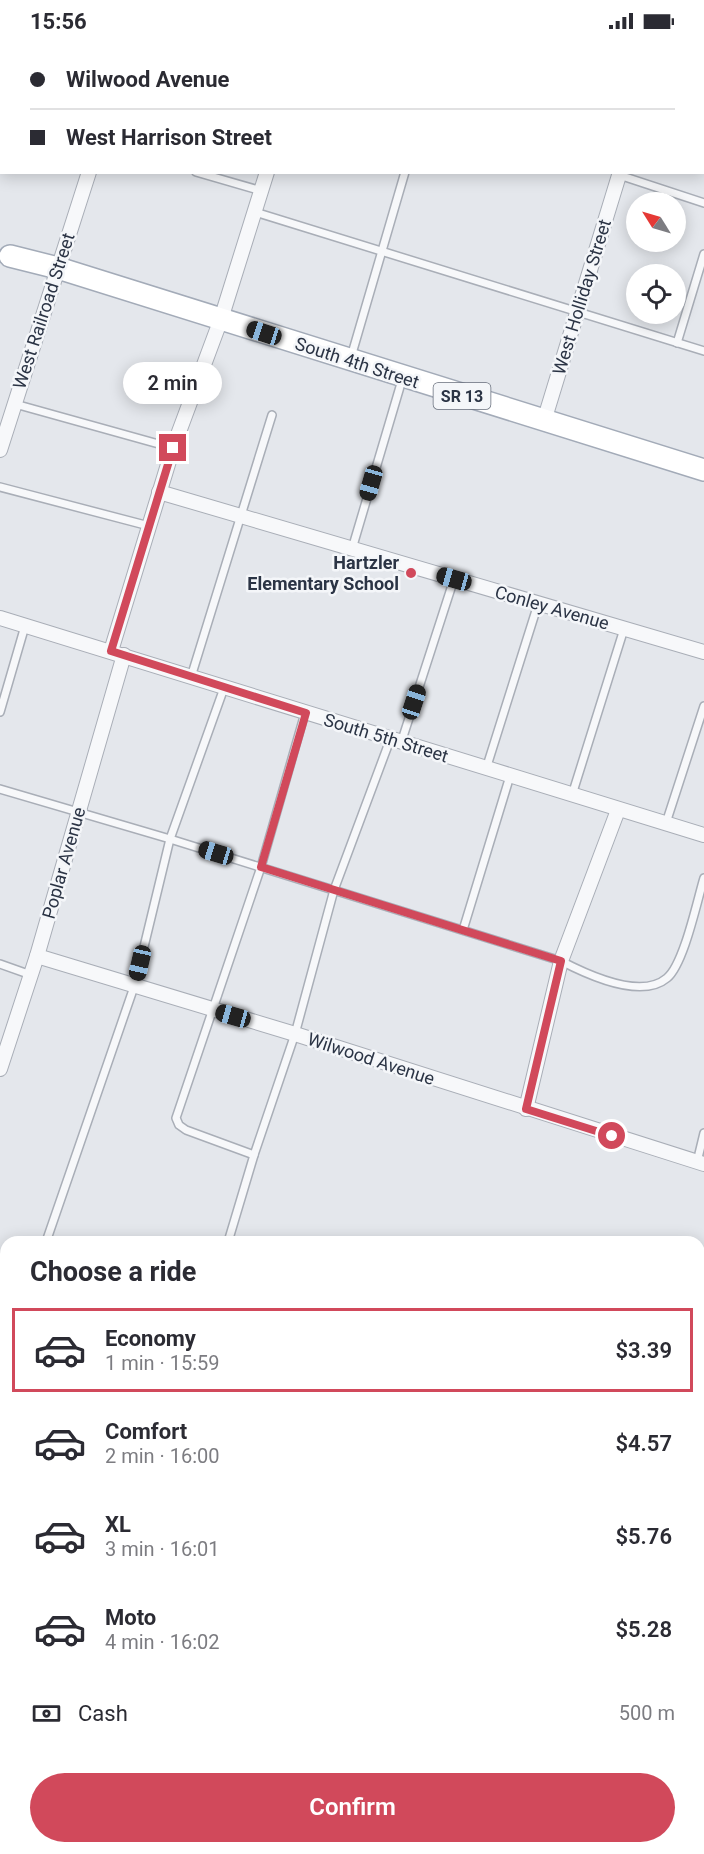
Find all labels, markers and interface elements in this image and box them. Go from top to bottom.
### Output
text: 15:56 [30,9,87,34]
text: Wilwood Avenue [66,67,229,92]
text: West Harrison Street [66,125,272,150]
north arrow [626,192,686,252]
map controls [626,192,686,324]
street label: West Holliday Street [548,217,615,377]
street label: West Railroad Street [8,230,79,391]
button: locate [626,264,686,324]
car [244,319,284,347]
street label: South 4th Street [293,333,422,392]
callout: 2 min [124,361,222,403]
text: 2 min [147,371,198,395]
road number: SR 13 [434,383,490,409]
route end [159,434,186,461]
car [357,463,385,503]
place label: Hartzler Elementary School [247,552,399,594]
car [434,565,474,593]
marker: Hartzler Elementary School [404,566,418,580]
street label: Conley Avenue [493,581,612,634]
car [400,682,428,722]
street label: South 5th Street [321,709,451,766]
street label: Poplar Avenue [38,805,89,921]
car [196,839,236,867]
car [127,943,153,983]
car [213,1002,253,1030]
street label: Wilwood Avenue [305,1028,437,1089]
route start [598,1122,625,1149]
text: Choose a ride [30,1256,196,1288]
icon: car [33,1323,87,1377]
text: Economy [105,1326,196,1351]
text: $3.39 [615,1338,672,1363]
text: 1 min · 15:59 [105,1351,220,1375]
icon: car [33,1416,87,1470]
text: Comfort [105,1419,187,1444]
text: $4.57 [615,1431,672,1456]
text: 2 min · 16:00 [105,1444,220,1468]
icon: car [33,1509,87,1563]
text: XL [105,1512,131,1537]
text: $5.76 [615,1524,672,1549]
text: 3 min · 16:01 [105,1537,220,1561]
icon: car [33,1602,87,1656]
text: Moto [105,1605,156,1630]
text: $5.28 [615,1617,672,1642]
text: 4 min · 16:02 [105,1630,220,1654]
icon: cash [30,1697,63,1730]
text: Cash [78,1701,128,1726]
text: 500 m [619,1701,675,1725]
button: Confirm [30,1773,675,1842]

